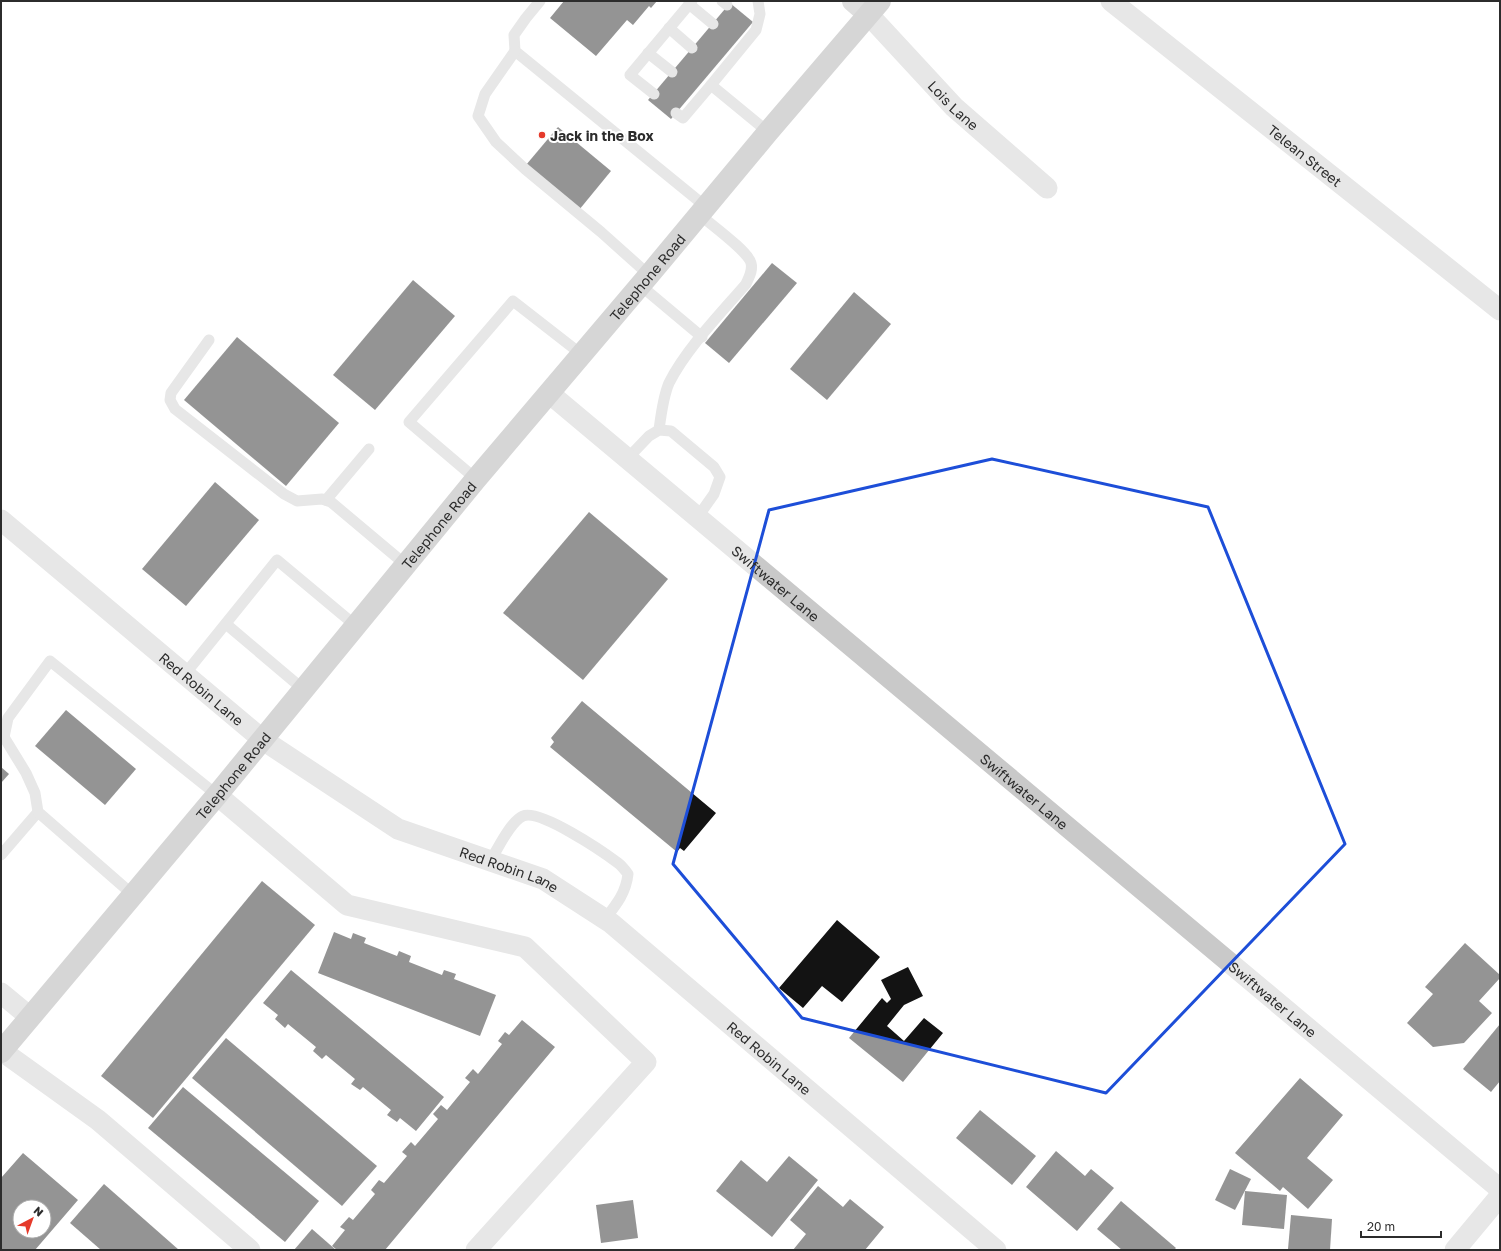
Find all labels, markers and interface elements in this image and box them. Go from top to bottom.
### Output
street label: Lois Lane [925,77,982,133]
street label: Telean Street [1265,121,1346,190]
place label: Jack in the Box [550,127,654,144]
marker: Jack in the Box [537,130,547,140]
street label: Telephone Road [606,230,688,324]
street label: Telephone Road [398,478,479,572]
street label: Swiftwater Lane [729,541,823,625]
street label: Red Robin Lane [156,648,247,729]
street label: Telephone Road [192,728,274,823]
street label: Swiftwater Lane [977,749,1072,833]
street label: Red Robin Lane [457,842,562,895]
street label: Swiftwater Lane [1226,957,1320,1040]
street label: Red Robin Lane [724,1017,815,1098]
north arrow [12,1199,52,1239]
text: N [31,1203,46,1219]
scale bar [1361,1213,1441,1239]
text: 20 m [1367,1219,1395,1234]

